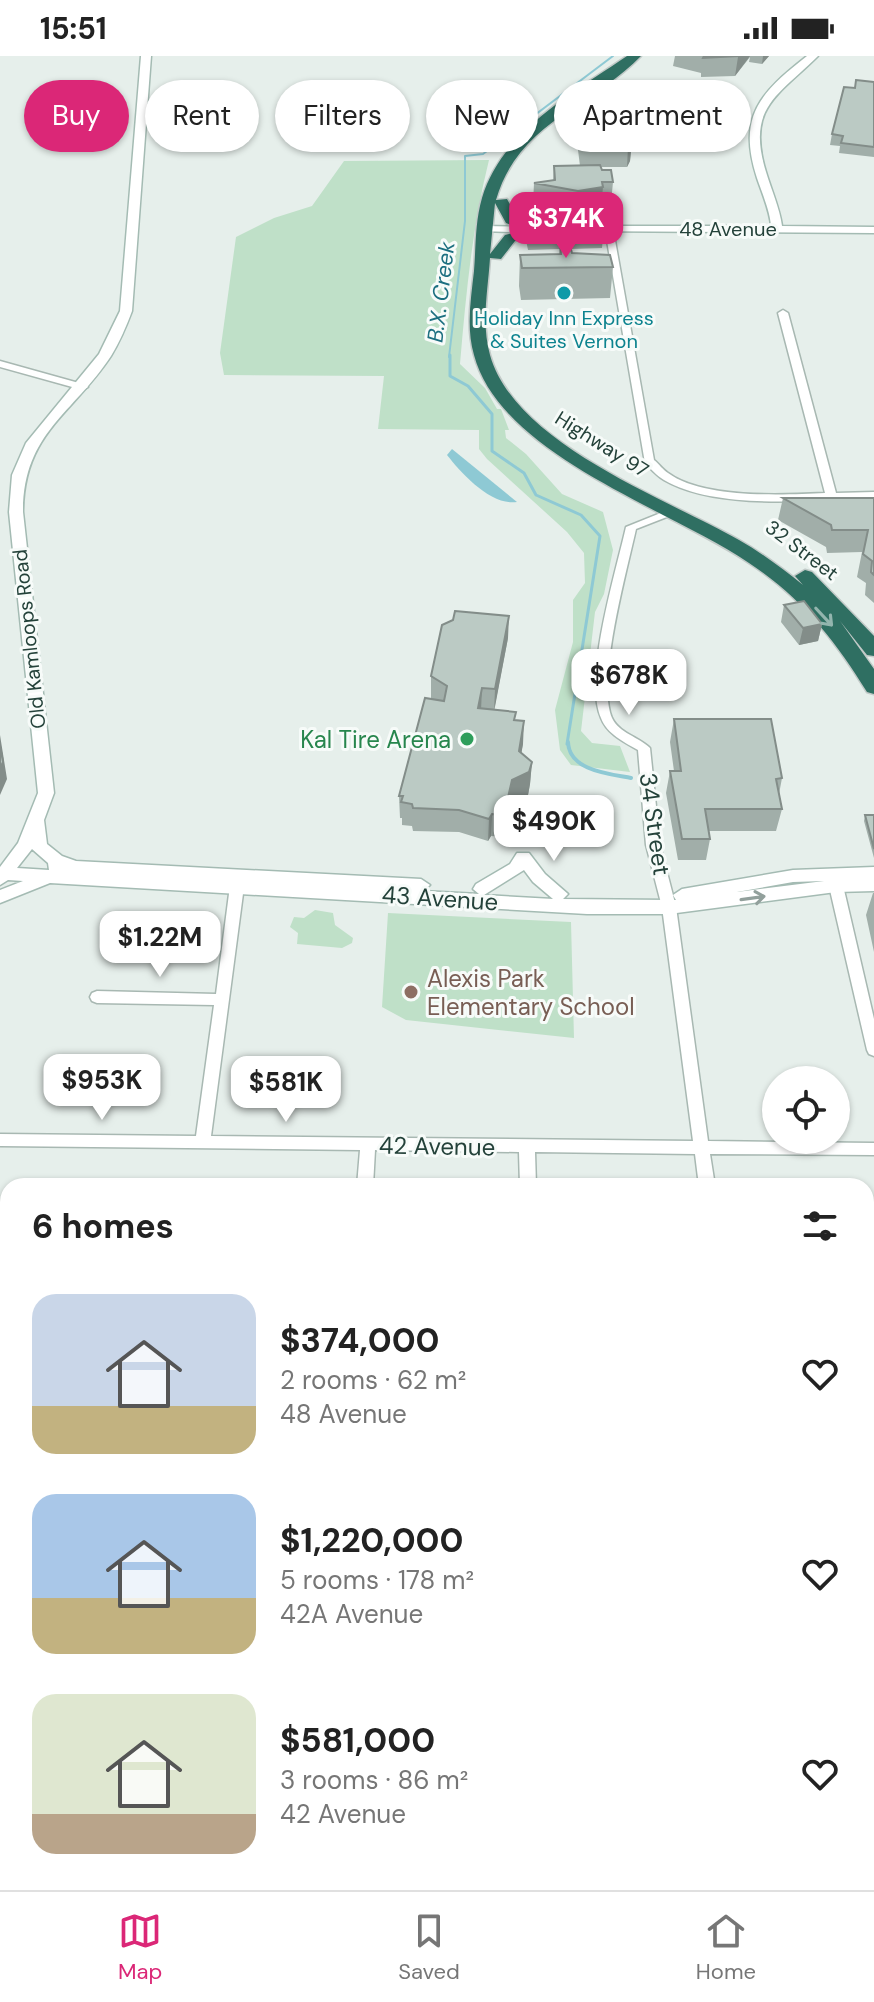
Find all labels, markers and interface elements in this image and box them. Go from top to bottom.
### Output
text: 15:51 [40,9,107,48]
chip: Buy [24,80,129,152]
chip: Rent [145,80,259,152]
chip: Filters [275,80,410,152]
chip: New [426,80,538,152]
chip: Apartment [554,80,751,152]
pin: $374K [510,192,622,260]
text: $374K [527,201,605,235]
street label: 48 Avenue [679,216,777,242]
water label: B.X. Creek [420,239,462,344]
marker: Holiday Inn Express & Suites Vernon [555,284,573,302]
place label: Holiday Inn Express & Suites Vernon [474,305,654,354]
street label: Highway 97 [550,405,654,483]
street label: 32 Street [760,514,844,586]
street label: Old Kamloops Road [7,548,51,730]
one-way arrow [814,606,832,626]
pin: $678K [573,649,685,717]
text: $678K [589,658,669,692]
place label: Kal Tire Arena [300,724,451,755]
marker: Kal Tire Arena [458,730,476,748]
street label: 34 Street [632,771,678,877]
pin: $490K [498,795,610,863]
text: $490K [512,804,596,838]
street label: 43 Avenue [381,878,499,918]
one-way arrow [740,890,765,905]
pin: $1.22M [95,911,225,979]
text: $1.22M [118,920,202,954]
place label: Alexis Park Elementary School [427,963,635,1022]
marker: Alexis Park Elementary School [402,983,420,1001]
pin: $953K [46,1054,158,1122]
pin: $581K [230,1056,342,1124]
text: $953K [61,1063,143,1097]
text: $581K [249,1065,323,1099]
map controls [762,1066,850,1154]
button: locate [762,1066,850,1154]
street label: 42 Avenue [379,1129,495,1163]
text: 6 homes [32,1204,174,1249]
icon: filters [798,1204,842,1248]
text: $374,000 [280,1318,440,1363]
icon: home [96,1326,192,1422]
icon: heart [798,1352,842,1396]
text: 2 rooms · 62 m² [280,1363,466,1397]
text: 48 Avenue [280,1397,407,1431]
text: $1,220,000 [280,1518,463,1563]
icon: home [96,1526,192,1622]
icon: heart [798,1552,842,1596]
text: 5 rooms · 178 m² [280,1563,474,1597]
text: 42A Avenue [280,1597,423,1631]
text: $581,000 [280,1718,435,1763]
icon: home [96,1726,192,1822]
icon: heart [798,1752,842,1796]
text: 3 rooms · 86 m² [280,1763,468,1797]
text: 42 Avenue [280,1797,406,1831]
tab: Map [118,1909,162,1986]
tab: Saved [398,1909,460,1986]
tab: Home [696,1909,756,1986]

